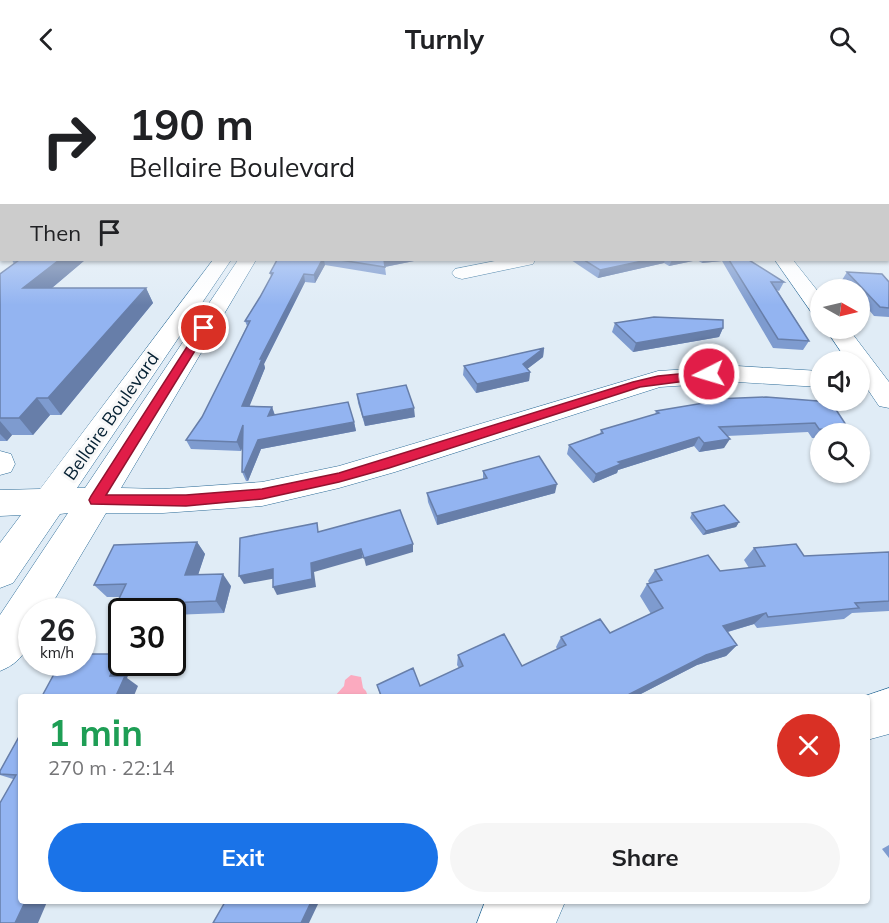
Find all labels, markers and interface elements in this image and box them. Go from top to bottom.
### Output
text: Turnly [405,22,484,56]
icon: back [30,23,63,56]
icon: search [826,23,859,56]
text: 190 m [129,98,254,151]
icon: right [30,102,108,180]
text: Bellaire Boulevard [129,150,355,184]
icon: arrive [93,216,126,249]
text: Then [30,219,81,247]
north arrow [810,279,870,339]
map controls [810,279,870,483]
pin [178,302,229,353]
icon: arrive [187,311,220,344]
position arrow [677,342,741,406]
street label: Bellaire Boulevard [58,348,164,484]
button: sound [810,351,870,411]
button: search [810,423,870,483]
speed limit sign: 30 [108,598,186,676]
text: 26 [39,611,75,649]
text: km/h [40,643,74,662]
text: 1 min [48,710,143,755]
button: close [777,714,840,777]
text: 270 m · 22:14 [48,755,174,780]
button: Exit [48,823,438,892]
button: Share [450,823,840,892]

